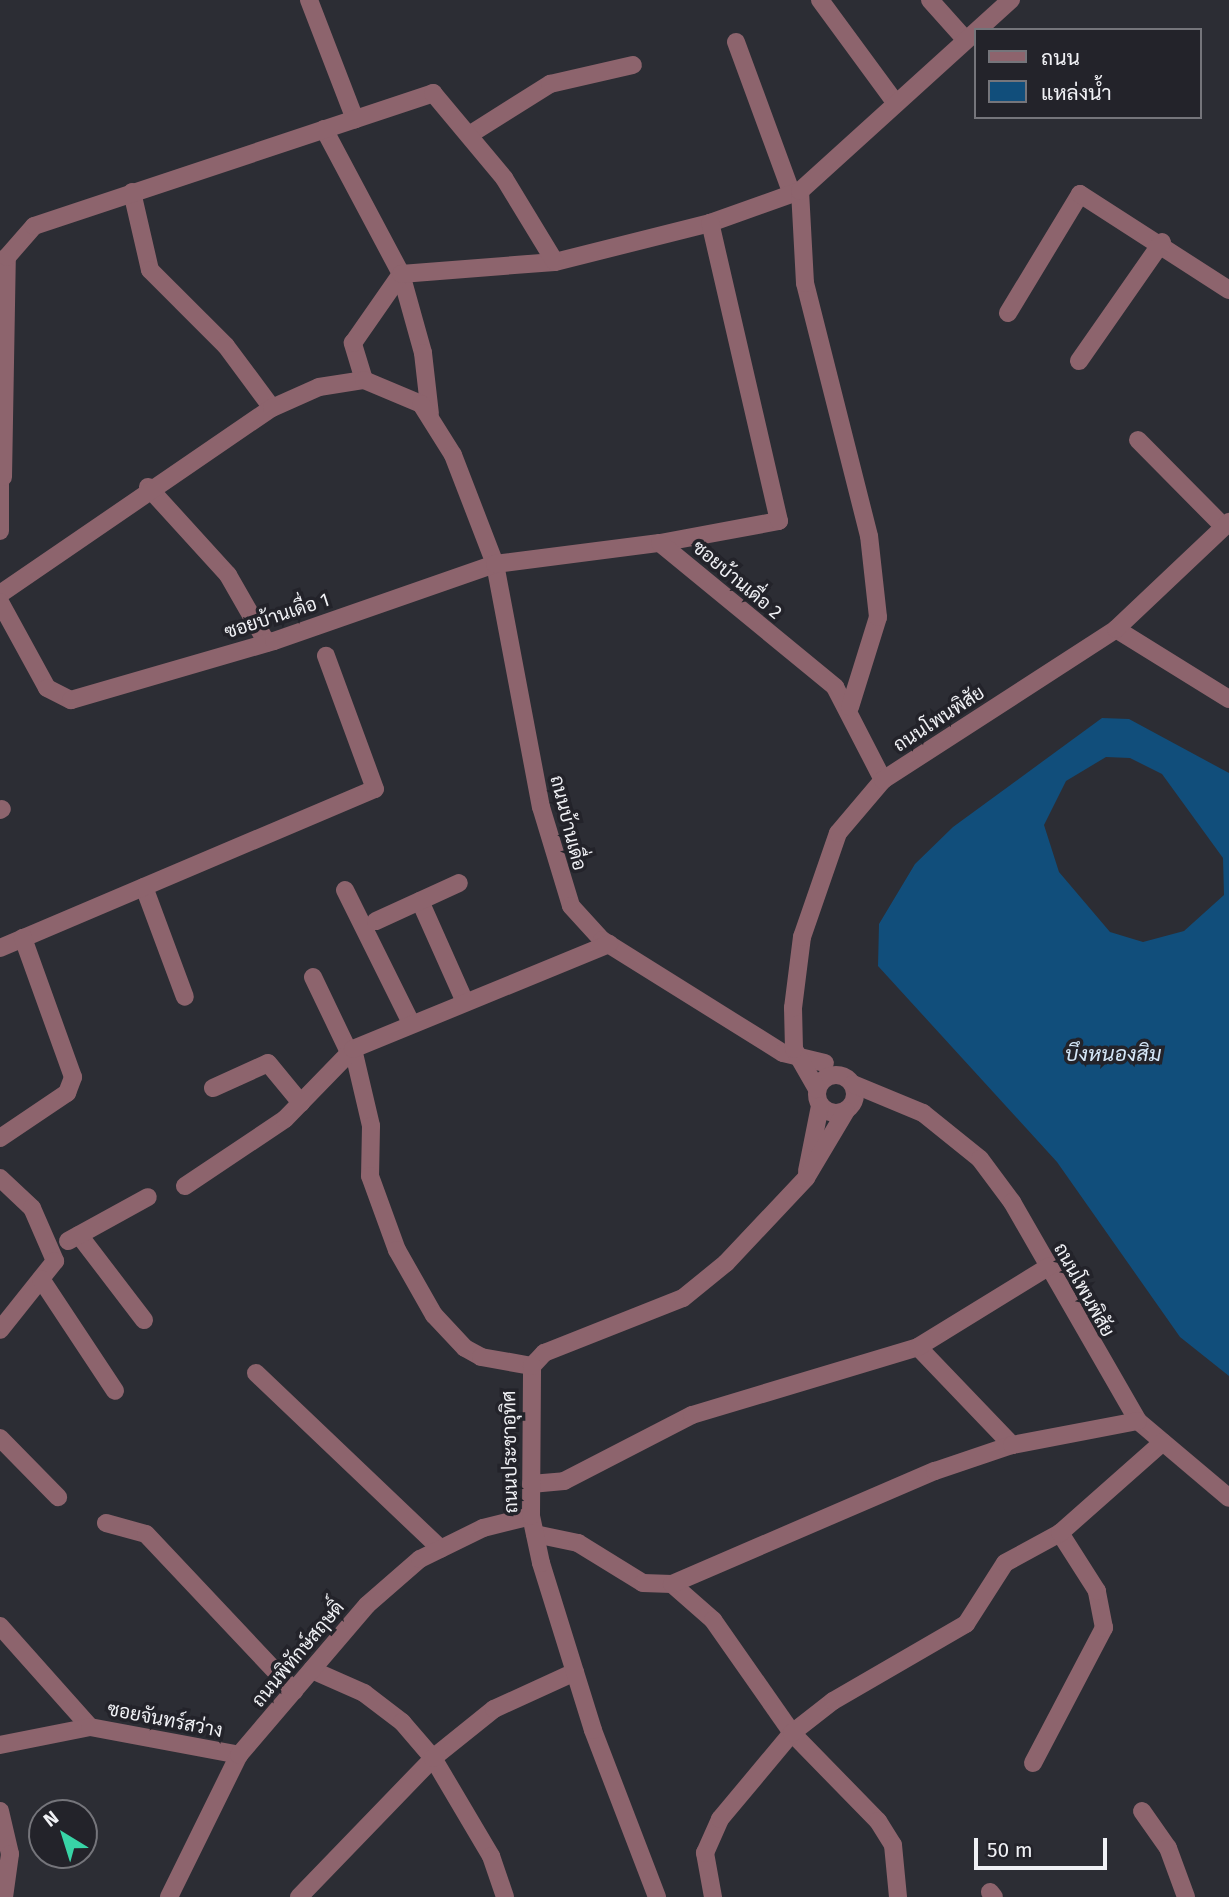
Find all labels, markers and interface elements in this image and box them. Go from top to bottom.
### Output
legend [974,28,1201,119]
text: ถนน [1041,45,1080,71]
text: แหล่งน้ำ [1041,80,1112,106]
street label: ซอยบ้านเดื่อ 2 [688,536,786,624]
street label: ซอยบ้านเดื่อ 1 [222,588,332,644]
street label: ถนนโพนพิสัย [889,681,989,757]
street label: ถนนบ้านเดื่อ [545,773,591,873]
water label: บึงหนองสิม [1065,1041,1161,1067]
street label: ถนนโพนพิสัย [1049,1239,1119,1341]
street label: ถนนประชาอุทิศ [498,1390,522,1514]
street label: ถนนพิทักษ์สฤษดิ์ [247,1596,349,1712]
street label: ซอยจันทร์สว่าง [106,1698,224,1742]
north arrow [28,1799,98,1869]
text: N [39,1806,63,1832]
scale bar [977,1824,1110,1868]
text: 50 m [987,1837,1033,1863]

